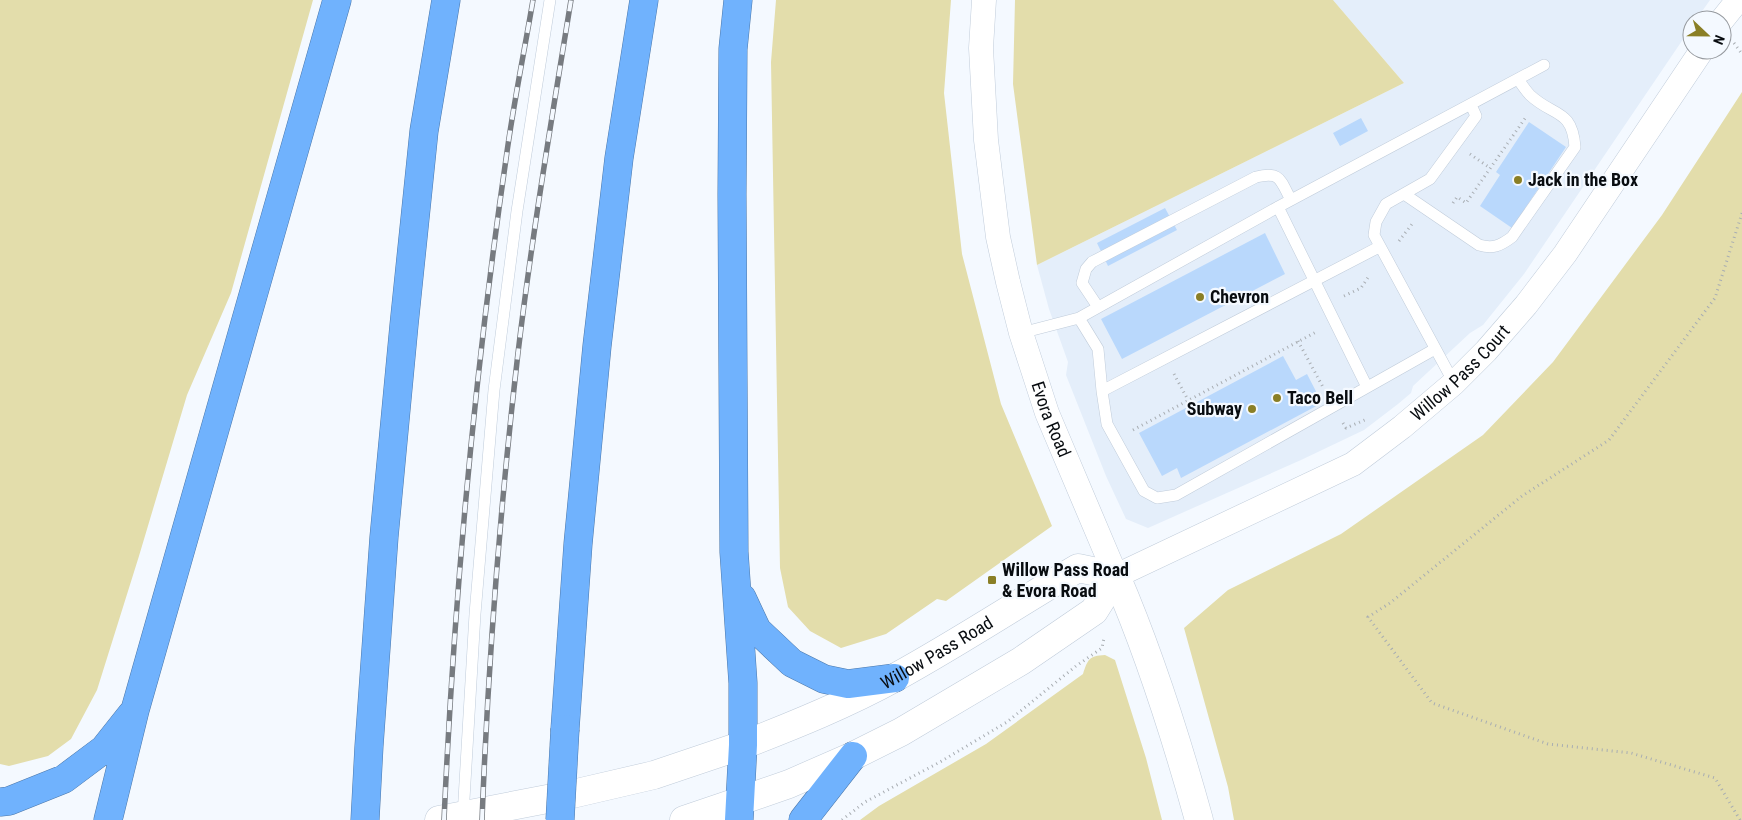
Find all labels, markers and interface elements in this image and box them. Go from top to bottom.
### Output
north arrow [1682,10,1732,60]
text: N [1710,33,1728,47]
place label: Jack in the Box [1528,169,1638,190]
marker: Jack in the Box [1512,174,1524,186]
place label: Chevron [1210,286,1269,307]
marker: Chevron [1194,291,1206,303]
street label: Willow Pass Court [1406,320,1514,425]
street label: Evora Road [1027,379,1075,460]
place label: Taco Bell [1287,387,1353,408]
marker: Taco Bell [1271,392,1283,404]
place label: Subway [1187,398,1242,419]
marker: Subway [1246,403,1258,415]
place label: Willow Pass Road & Evora Road [1002,559,1129,601]
marker: Willow Pass Road & Evora Road [986,574,998,586]
street label: Willow Pass Road [877,611,997,693]

